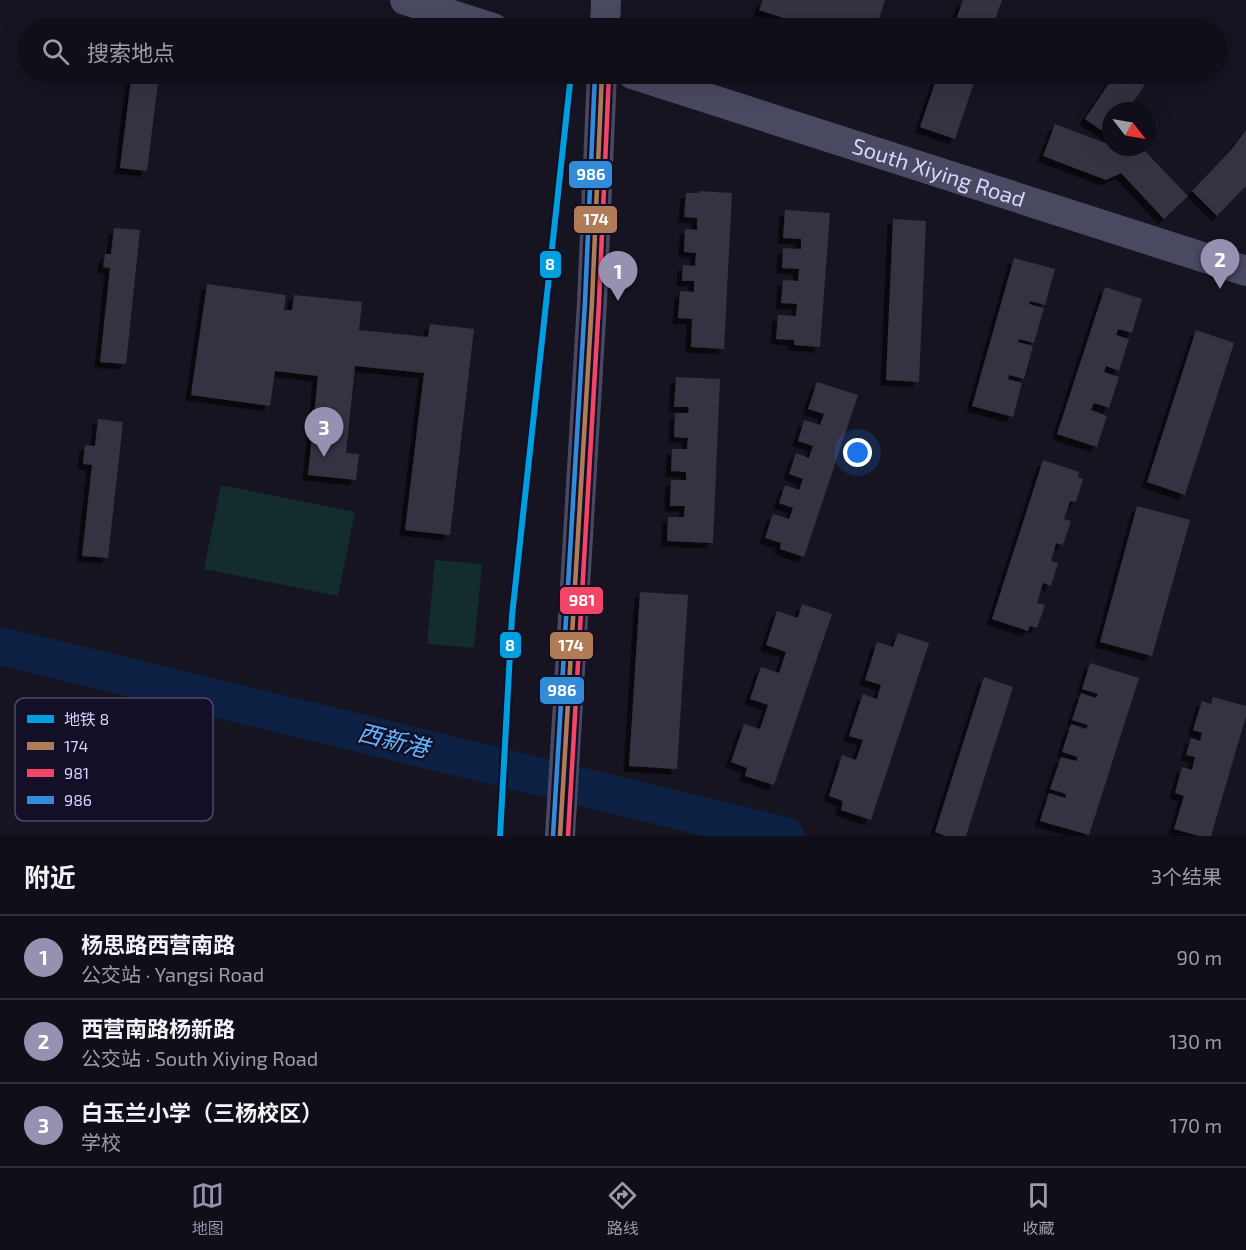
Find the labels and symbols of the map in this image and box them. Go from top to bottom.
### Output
north arrow [1102,102,1156,156]
street label: South Xiying Road [849,132,1029,211]
line badge: 986 [568,160,613,189]
text: 986 [577,164,605,183]
line badge: 174 [573,205,618,234]
text: 174 [583,209,609,228]
pin: 2 [1200,240,1240,289]
line badge: 8 [539,250,562,279]
pin: 1 [598,252,638,301]
text: 8 [545,254,555,273]
pin: 3 [304,408,344,457]
your location [843,438,872,467]
line badge: 981 [559,586,604,615]
text: 981 [569,590,595,609]
line badge: 8 [499,631,522,659]
line badge: 174 [549,631,594,660]
text: 8 [505,635,515,654]
text: 174 [558,635,584,654]
line badge: 986 [539,676,585,705]
text: 986 [548,680,576,699]
legend [15,698,213,821]
text: 地铁 8 [64,709,109,728]
water label: 西新港 [355,717,435,763]
text: 174 [64,736,89,755]
text: 981 [64,763,89,782]
text: 986 [64,790,92,809]

